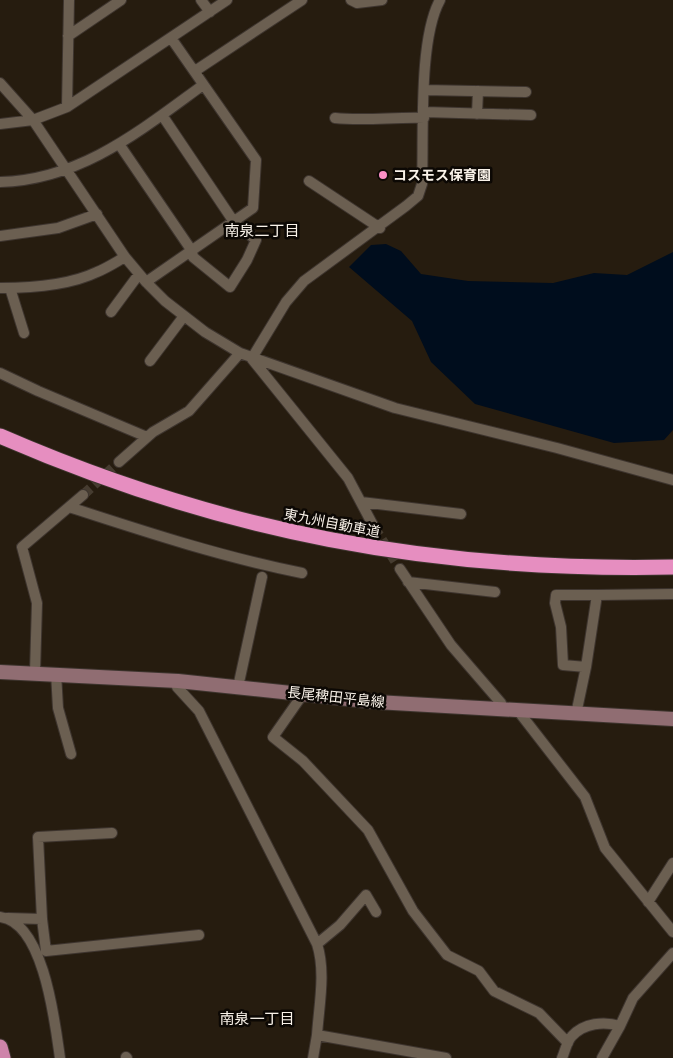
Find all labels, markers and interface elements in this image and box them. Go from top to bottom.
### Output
place label: コスモス保育園 [393,167,491,183]
marker: コスモス保育園 [377,169,389,181]
district label: 南泉二丁目 [224,222,300,239]
street label: 東九州自動車道 [282,506,382,540]
street label: 長尾稗田平島線 [286,684,386,710]
district label: 南泉一丁目 [219,1010,295,1027]

